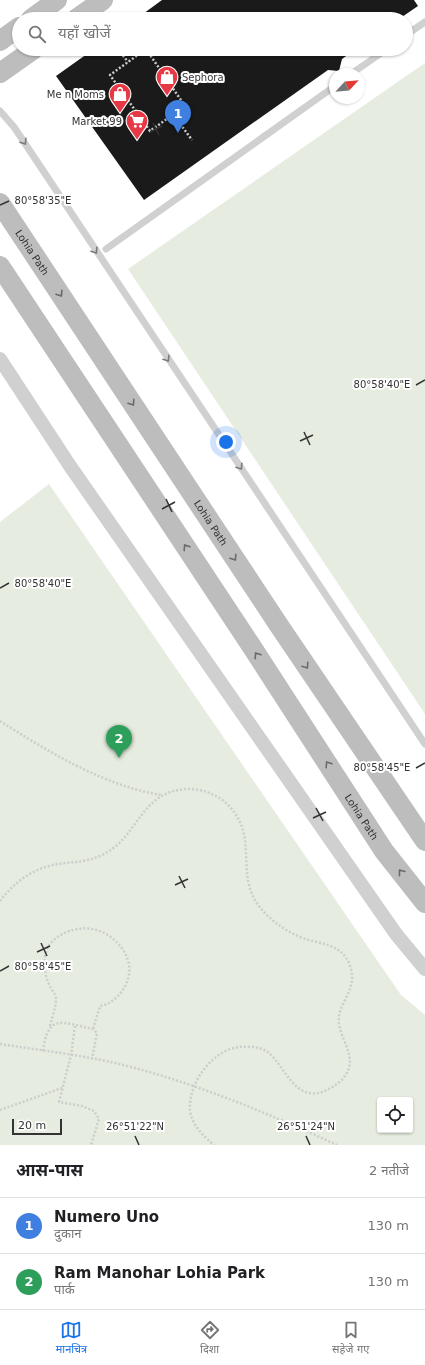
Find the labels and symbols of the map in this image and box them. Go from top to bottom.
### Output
shop icon: Sephora [154,64,180,97]
north arrow [329,68,365,104]
place label: Sephora [182,72,224,83]
shop icon: Me n Moms [107,81,133,114]
place label: Me n Moms [47,89,104,100]
pin: 1 [165,100,191,133]
supermarket icon: Market 99 [124,108,150,141]
place label: Market 99 [72,116,122,127]
one-way arrow [19,138,26,145]
text: 80°58'35"E [15,195,71,206]
street label: Lohia Path [14,228,51,277]
one-way arrow [90,247,98,254]
one-way arrow [55,290,63,297]
one-way arrow [162,355,170,362]
text: 80°58'40"E [354,379,410,390]
one-way arrow [127,399,135,406]
your location [216,432,236,452]
one-way arrow [235,463,242,470]
street label: Lohia Path [192,498,230,547]
one-way arrow [184,544,191,551]
one-way arrow [229,554,237,561]
text: 80°58'40"E [15,578,71,589]
one-way arrow [255,652,262,659]
one-way arrow [301,662,309,669]
pin: 2 [106,725,132,758]
one-way arrow [325,761,333,768]
text: 80°58'45"E [354,762,410,773]
street label: Lohia Path [343,792,381,842]
one-way arrow [398,869,405,876]
text: 80°58'45"E [15,961,71,972]
scale bar [12,1117,62,1136]
text: 26°51'22"N [106,1121,164,1132]
text: 26°51'24"N [277,1121,335,1132]

